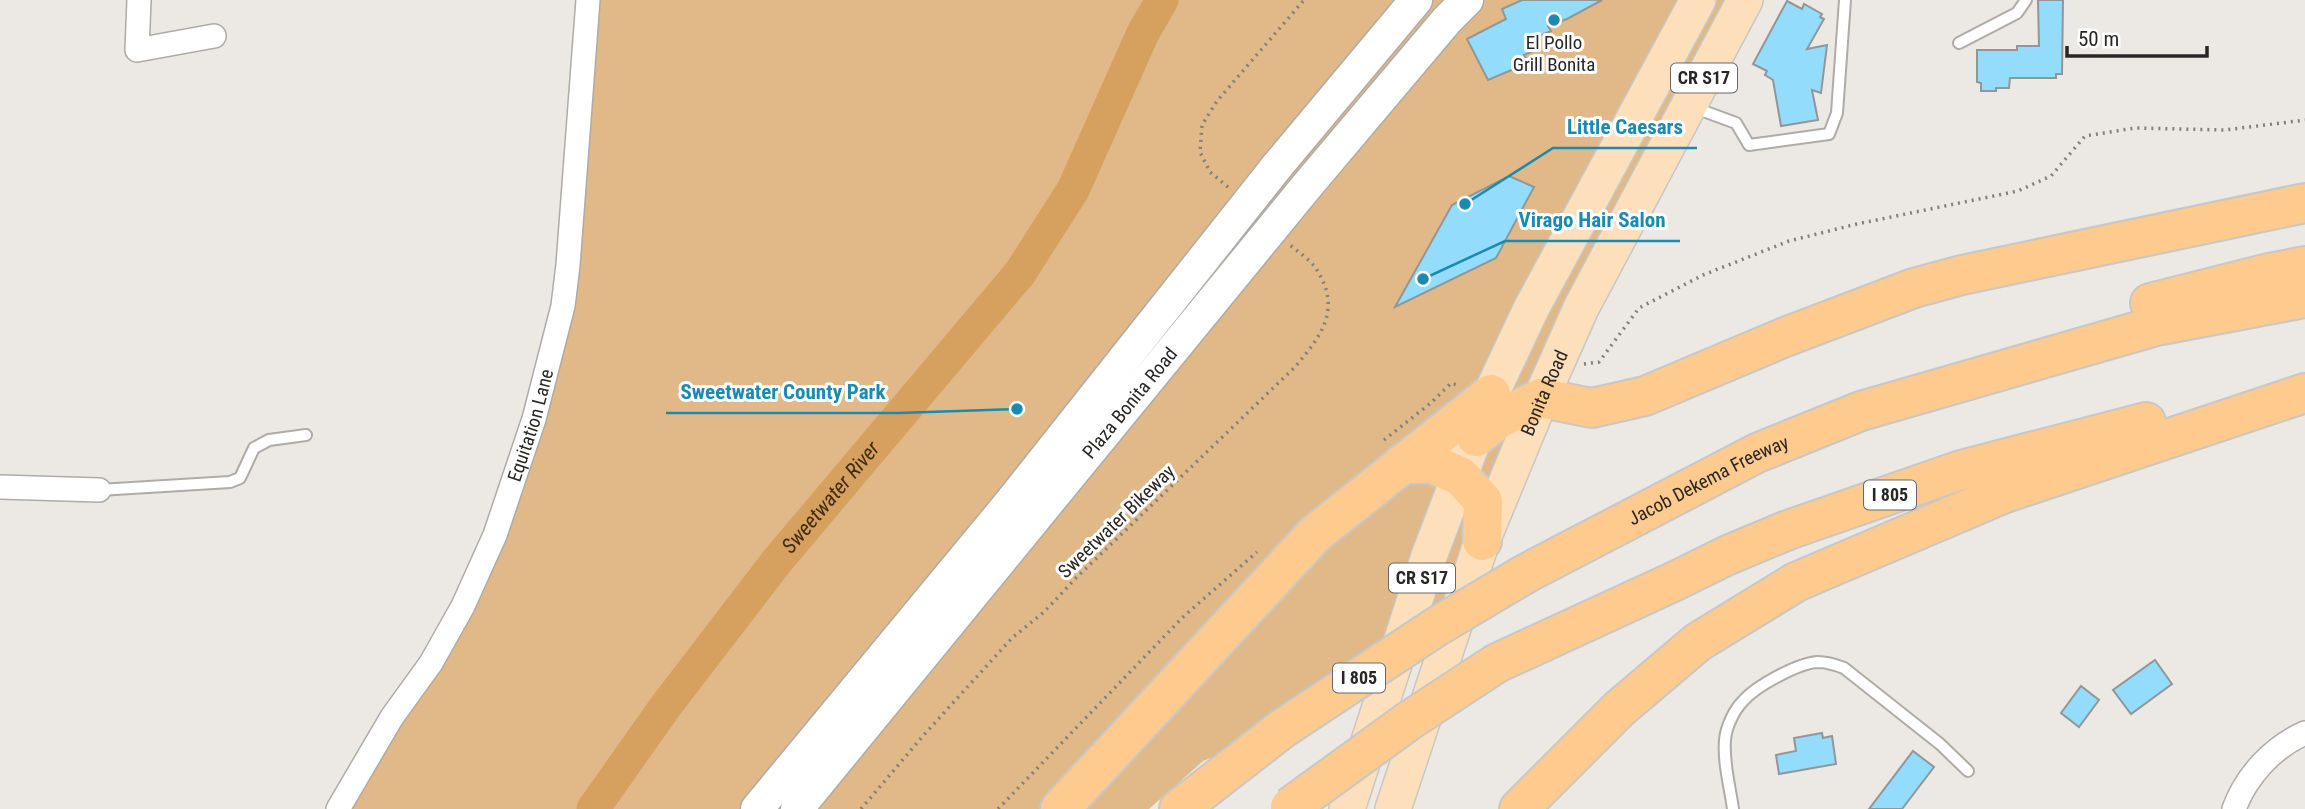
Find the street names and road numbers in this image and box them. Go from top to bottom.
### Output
road number: CR S17 [1671,64,1737,92]
street label: Plaza Bonita Road [1078,343,1182,463]
street label: Bonita Road [1516,347,1573,439]
street label: Equitation Lane [503,366,558,485]
street label: Jacob Dekema Freeway [1624,431,1792,530]
street label: Sweetwater Bikeway [1053,460,1179,583]
road number: I 805 [1864,480,1916,509]
road number: CR S17 [1389,564,1455,592]
road number: I 805 [1333,664,1385,692]

